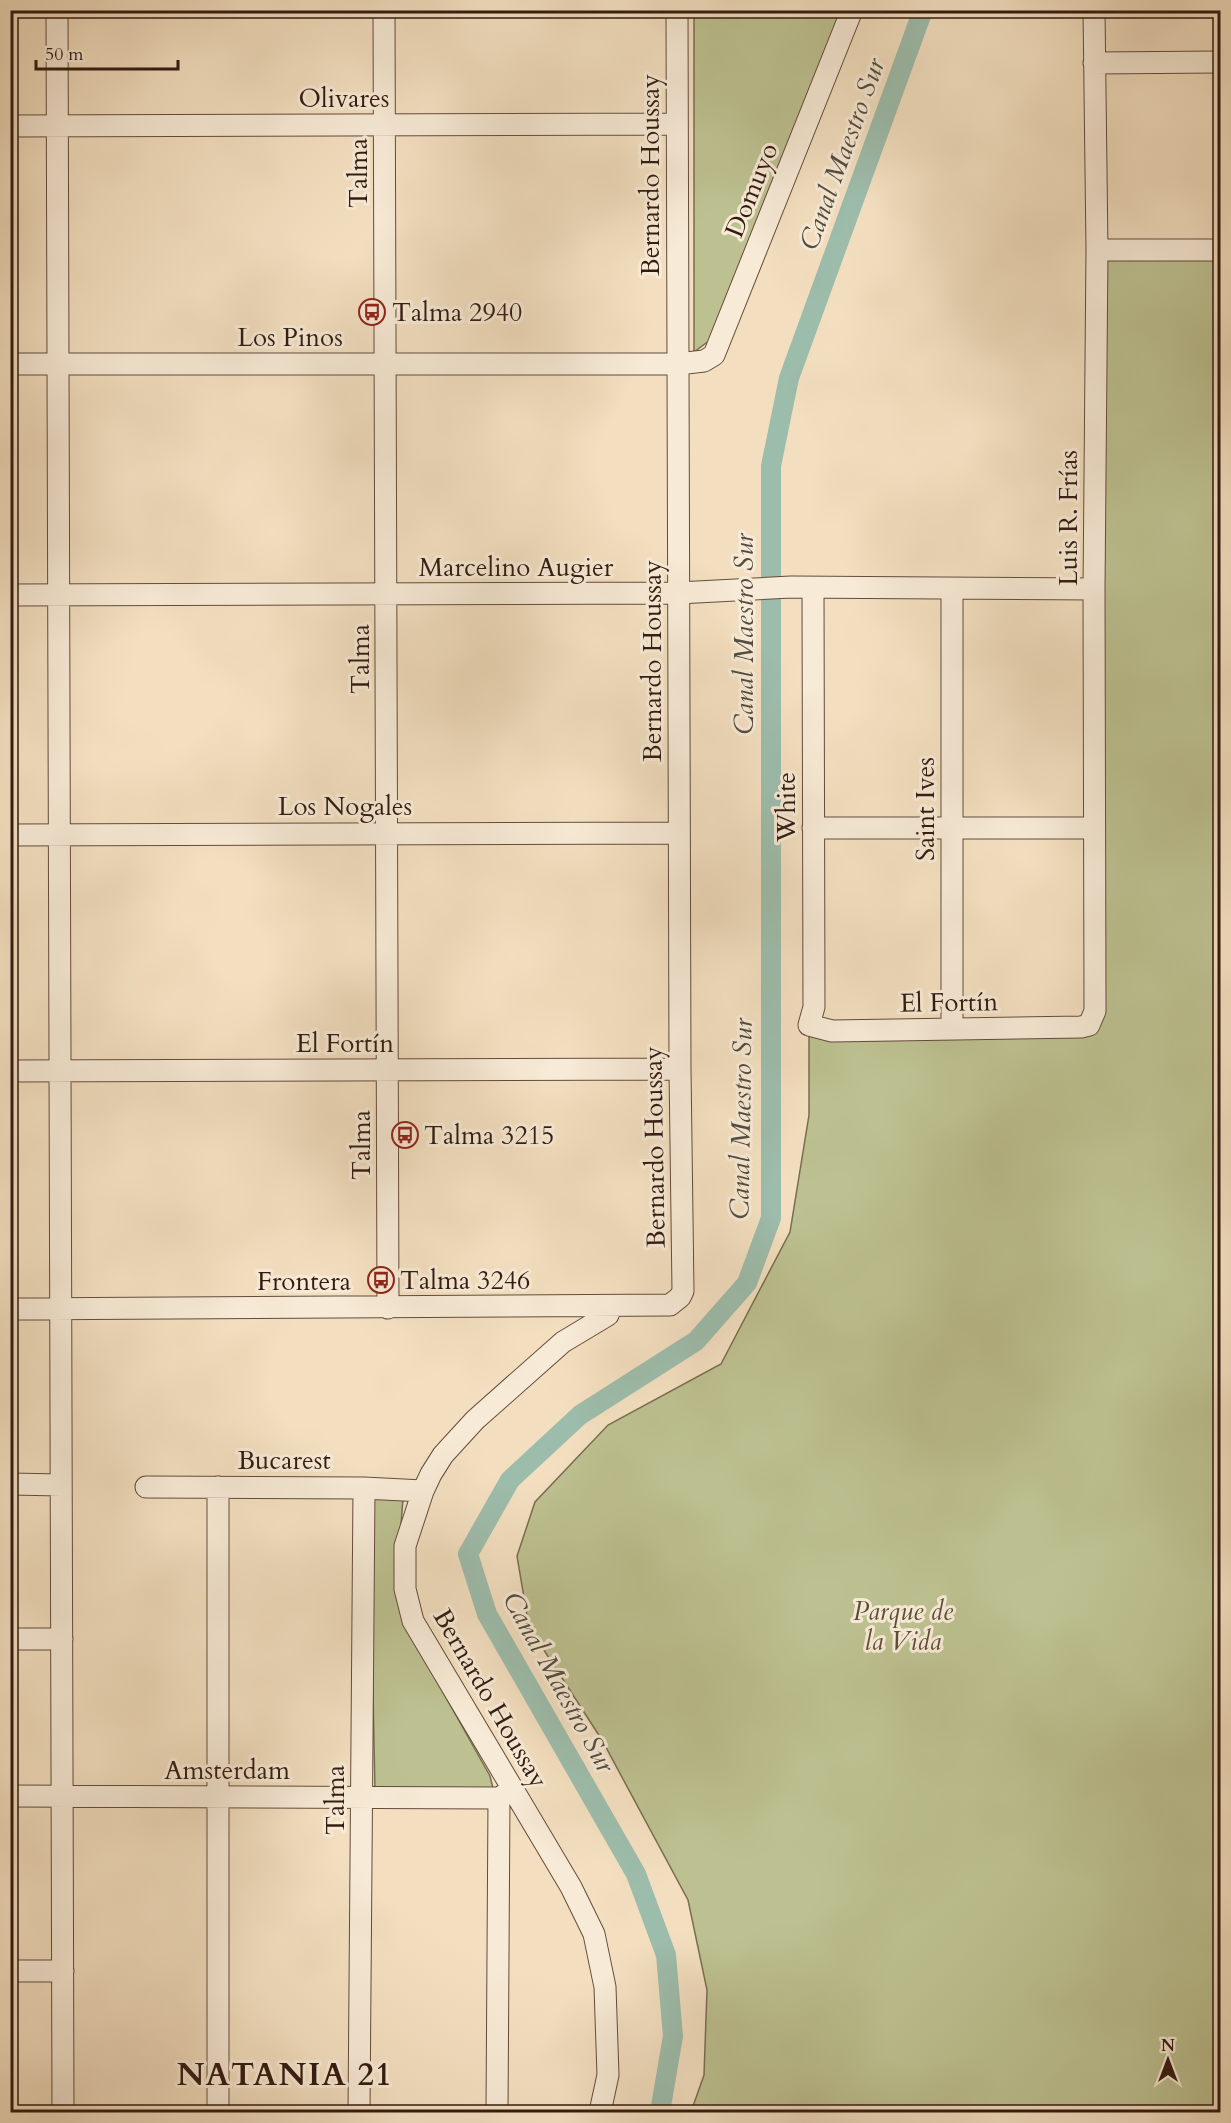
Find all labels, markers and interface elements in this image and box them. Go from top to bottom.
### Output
scale bar [36,33,178,71]
text: 50 m [45,42,84,67]
water label: Canal Maestro Sur [791,52,895,255]
street label: Bernardo Houssay [633,74,668,276]
street label: Olivares [299,81,389,116]
street label: Talma [341,138,376,208]
street label: Domuyo [717,138,786,243]
place label: Talma 2940 [392,295,522,330]
bus stop icon: Talma 2940 [357,297,387,327]
street label: Los Pinos [237,320,343,355]
street label: Luis R. Frías [1051,450,1086,586]
water label: Canal Maestro Sur [726,532,763,735]
street label: Marcelino Augier [419,550,614,585]
street label: Bernardo Houssay [635,560,670,762]
street label: Talma [343,624,378,694]
street label: Saint Ives [908,757,943,861]
street label: White [769,772,804,843]
street label: Los Nogales [278,789,412,824]
street label: El Fortín [900,984,999,1021]
water label: Canal Maestro Sur [721,1017,762,1220]
street label: El Fortín [296,1026,394,1061]
street label: Bernardo Houssay [635,1046,674,1248]
street label: Talma [344,1110,379,1180]
place label: Talma 3215 [424,1118,554,1153]
bus stop icon: Talma 3215 [390,1120,420,1150]
place label: Talma 3246 [400,1263,530,1298]
street label: Frontera [257,1264,351,1299]
bus stop icon: Talma 3246 [366,1265,396,1295]
street label: Bucarest [237,1443,331,1478]
water label: Canal Maestro Sur [494,1585,624,1780]
park label: Parque de la Vida [853,1594,954,1659]
street label: Bernardo Houssay [425,1602,556,1795]
street label: Amsterdam [164,1753,290,1788]
street label: Talma [318,1765,353,1835]
north arrow [1138,2030,1198,2090]
text: N [1161,2035,1175,2057]
district label: NATANIA 21 [177,2053,393,2097]

